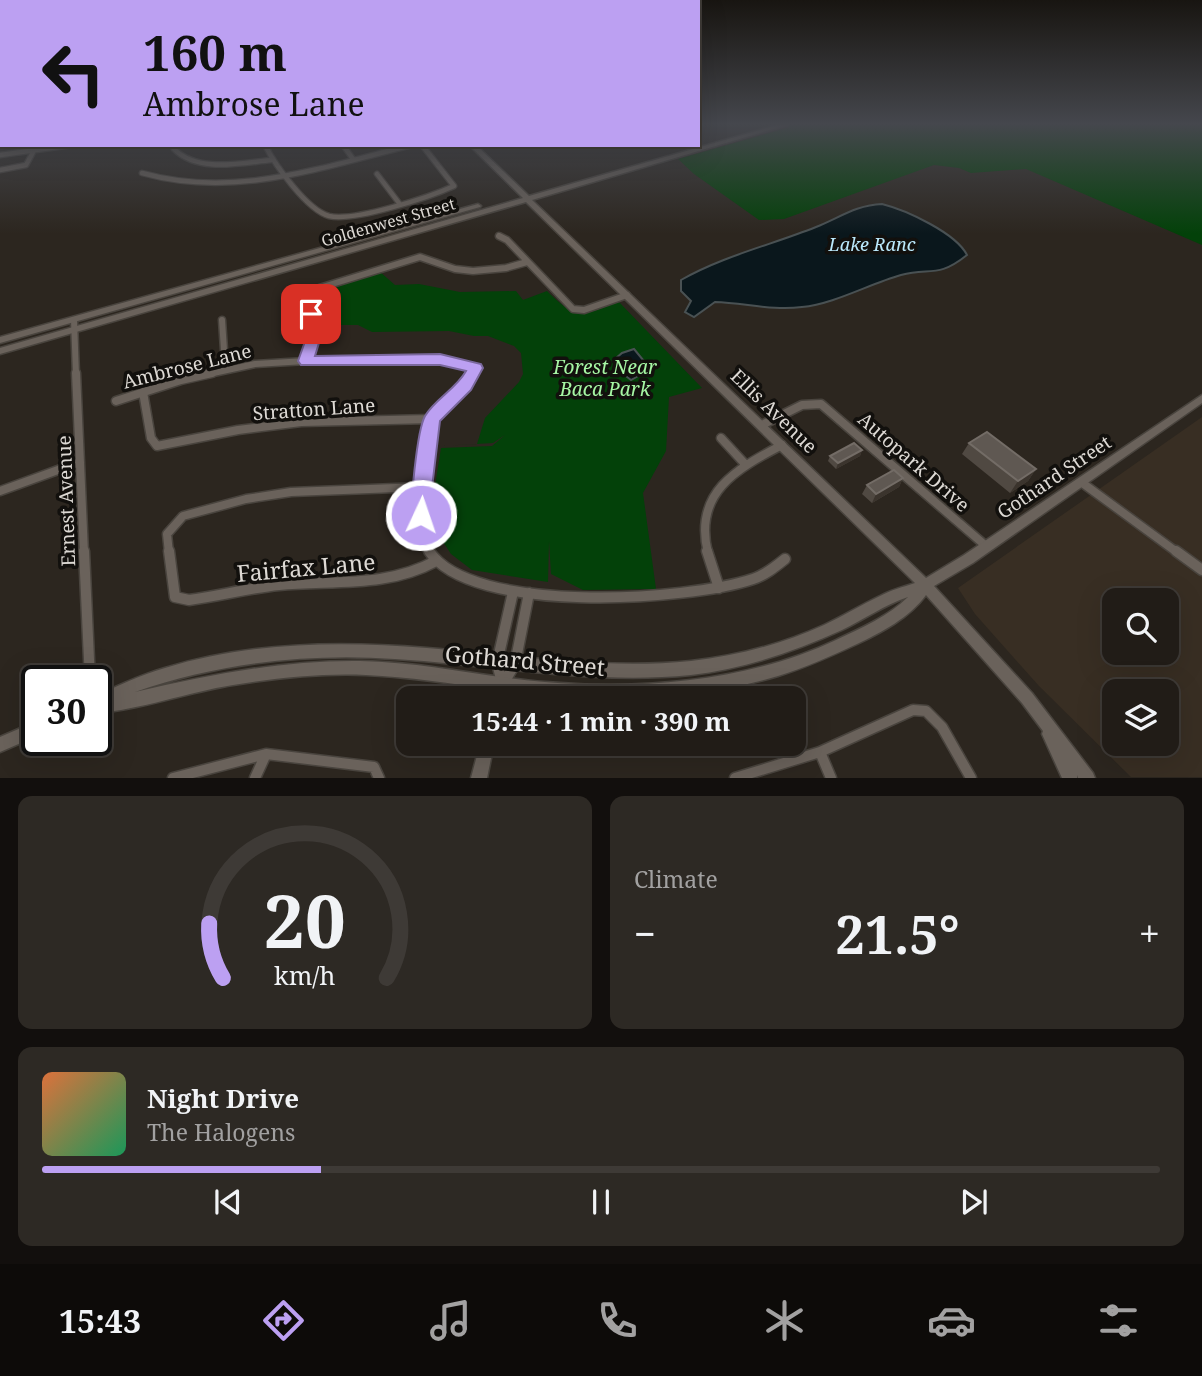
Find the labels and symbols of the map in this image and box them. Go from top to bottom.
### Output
street label: Goldenwest Street [318,192,458,252]
water label: Lake Ranc [828,232,916,256]
pin [281,284,341,344]
street label: Ambrose Lane [120,337,254,395]
park label: Forest Near Baca Park [552,354,657,402]
street label: Ellis Avenue [725,363,823,459]
street label: Stratton Lane [252,392,376,426]
street label: Autopark Drive [853,406,975,518]
street label: Gothard Street [992,429,1116,525]
street label: Ernest Avenue [51,435,81,567]
position arrow [384,478,458,552]
street label: Fairfax Lane [235,545,377,589]
street label: Gothard Street [444,637,606,683]
speed limit sign: 30 [21,665,112,756]

